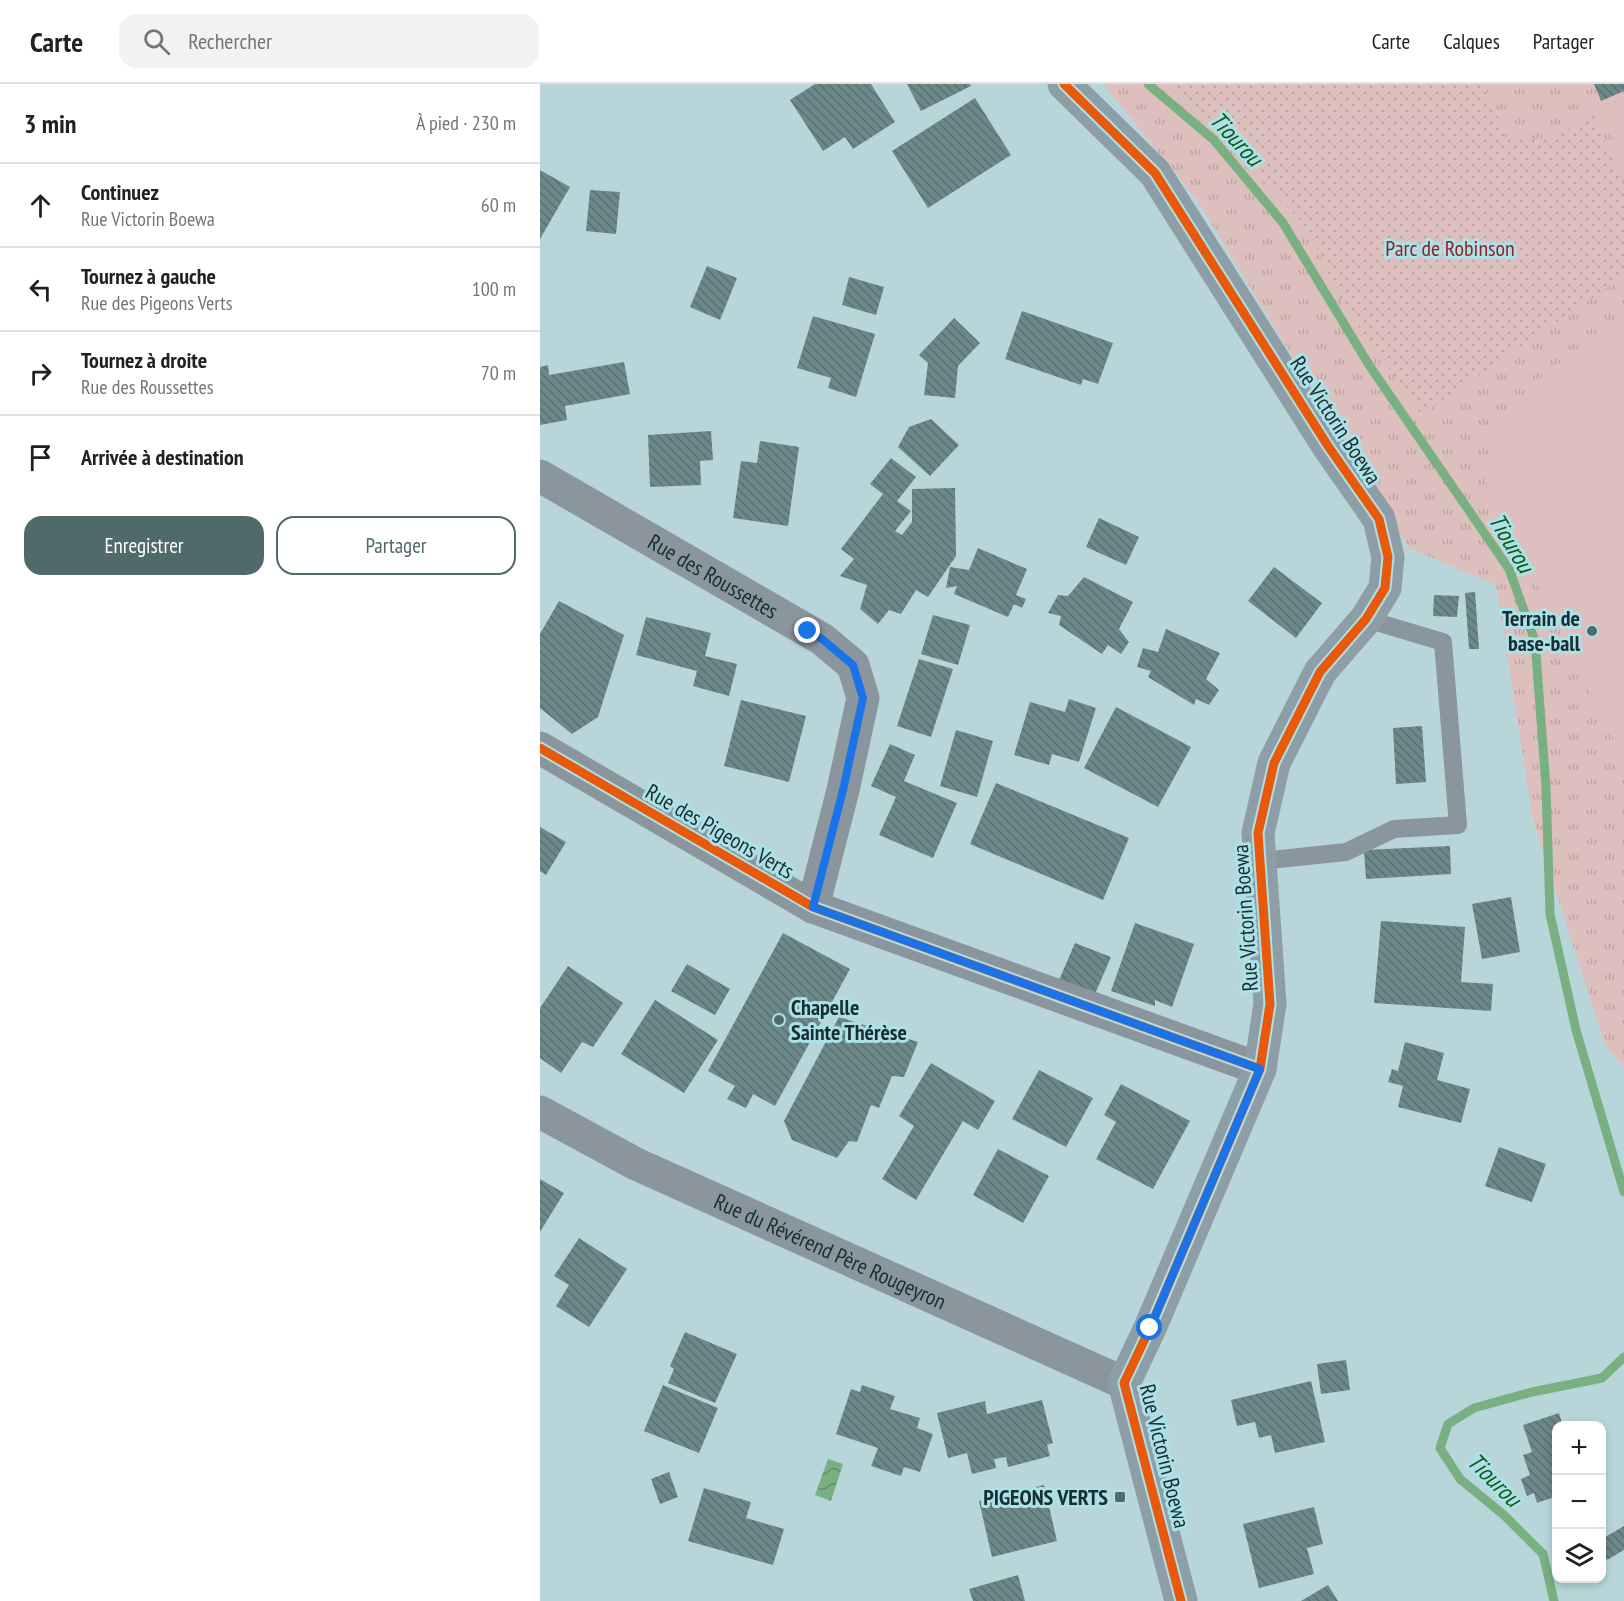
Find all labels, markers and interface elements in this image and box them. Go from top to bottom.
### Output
search box [119,14,539,68]
text: Carte [30,23,83,60]
icon: search [140,25,173,58]
text: Rechercher [188,27,272,55]
text: Carte [1372,28,1410,55]
text: Calques [1443,28,1500,55]
text: Partager [1533,28,1594,55]
water label: Tiourou [1203,105,1271,174]
text: 3 min [24,107,77,140]
text: À pied · 230 m [416,110,516,136]
text: Continuez [81,178,159,206]
icon: ahead [24,189,57,222]
text: 60 m [481,192,516,218]
text: Rue Victorin Boewa [81,206,215,232]
park label: Parc de Robinson [1385,234,1515,262]
text: Tournez à gauche [81,262,216,290]
icon: left [24,273,57,306]
text: 100 m [472,276,516,302]
text: Rue des Pigeons Verts [81,290,233,316]
text: Tournez à droite [81,346,207,374]
street label: Rue Victorin Boewa [1284,351,1388,489]
icon: right [24,357,57,390]
text: 70 m [481,360,516,386]
text: Rue des Roussettes [81,374,213,400]
icon: arrive [24,441,57,474]
text: Arrivée à destination [81,443,244,471]
water label: Tiourou [1482,507,1542,580]
button: Enregistrer [24,516,264,575]
button: Partager [276,516,516,575]
street label: Rue des Roussettes [643,527,783,625]
place label: Terrain de base-ball [1502,604,1581,657]
route end [794,617,820,643]
marker: Terrain de base-ball [1585,624,1599,638]
street label: Rue des Pigeons Verts [641,777,799,885]
street label: Rue Victorin Boewa [1226,844,1264,992]
place label: Chapelle Sainte Thérèse [791,993,907,1046]
marker: Chapelle Sainte Thérèse [772,1013,786,1027]
street label: Rue du Révérend Père Rougeyron [710,1187,951,1315]
route start [1136,1314,1162,1340]
street label: Rue Victorin Boewa [1134,1381,1196,1531]
map controls [1552,1421,1606,1583]
button: + [1552,1421,1606,1475]
water label: Tiourou [1461,1446,1529,1514]
button: − [1552,1475,1606,1529]
place label: PIGEONS VERTS [983,1483,1108,1511]
marker: PIGEONS VERTS [1113,1490,1127,1504]
button: layers [1552,1529,1606,1583]

